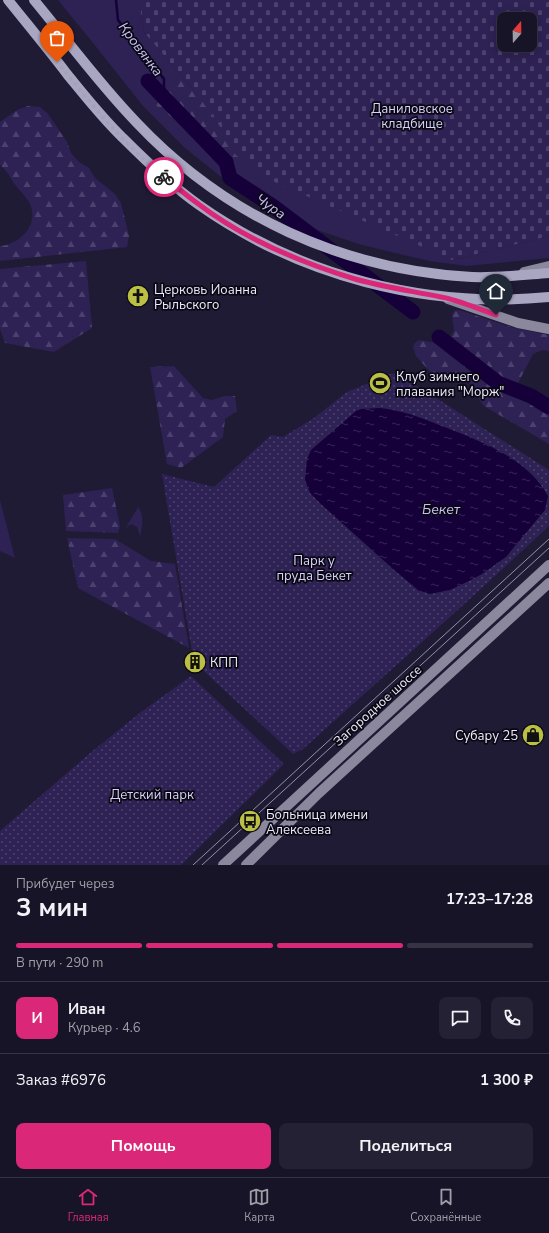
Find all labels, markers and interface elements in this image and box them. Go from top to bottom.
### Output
north arrow [497,12,537,52]
map controls [497,12,537,52]
water label: Кровянка [114,18,167,80]
pin [40,21,74,62]
icon: bag [46,27,68,49]
park label: Даниловское кладбище [371,100,453,133]
courier [144,157,184,197]
icon: bike [153,166,175,188]
water label: Чура [252,189,290,224]
pin [479,274,513,315]
icon: home [485,280,507,302]
place label: Церковь Иоанна Рыльского [154,281,257,314]
church icon: Церковь Иоанна Рыльского [125,283,151,309]
place label: Клуб зимнего плавания "Морж" [396,368,504,401]
sports icon: Клуб зимнего плавания "Морж" [367,370,393,396]
water label: Бекет [422,500,461,519]
park label: Парк у пруда Бекет [276,552,352,585]
building icon: КПП [182,649,208,675]
place label: КПП [210,654,238,672]
street label: Загородное шоссе [329,661,426,750]
shop icon: Субару 25 [520,722,546,748]
place label: Субару 25 [455,727,518,745]
park label: Детский парк [110,786,194,804]
place label: Больница имени Алексеева [266,806,368,839]
bus stop icon: Больница имени Алексеева [237,808,263,834]
text: Прибудет через [16,875,114,893]
text: 17:23–17:28 [446,889,533,909]
text: 3 мин [16,890,88,925]
text: В пути · 290 m [16,954,103,972]
button: chat [439,997,481,1039]
button: phone [491,997,533,1039]
text: Иван [68,999,105,1019]
text: И [31,1008,43,1028]
text: Курьер · 4.6 [68,1019,141,1037]
text: Заказ #6976 [16,1070,106,1090]
text: 1 300 ₽ [480,1070,533,1090]
button: Помощь [16,1123,271,1169]
button: Поделиться [279,1123,533,1169]
tab: Главная [68,1186,109,1225]
tab: Карта [244,1186,275,1225]
tab: Сохранённые [410,1186,481,1225]

